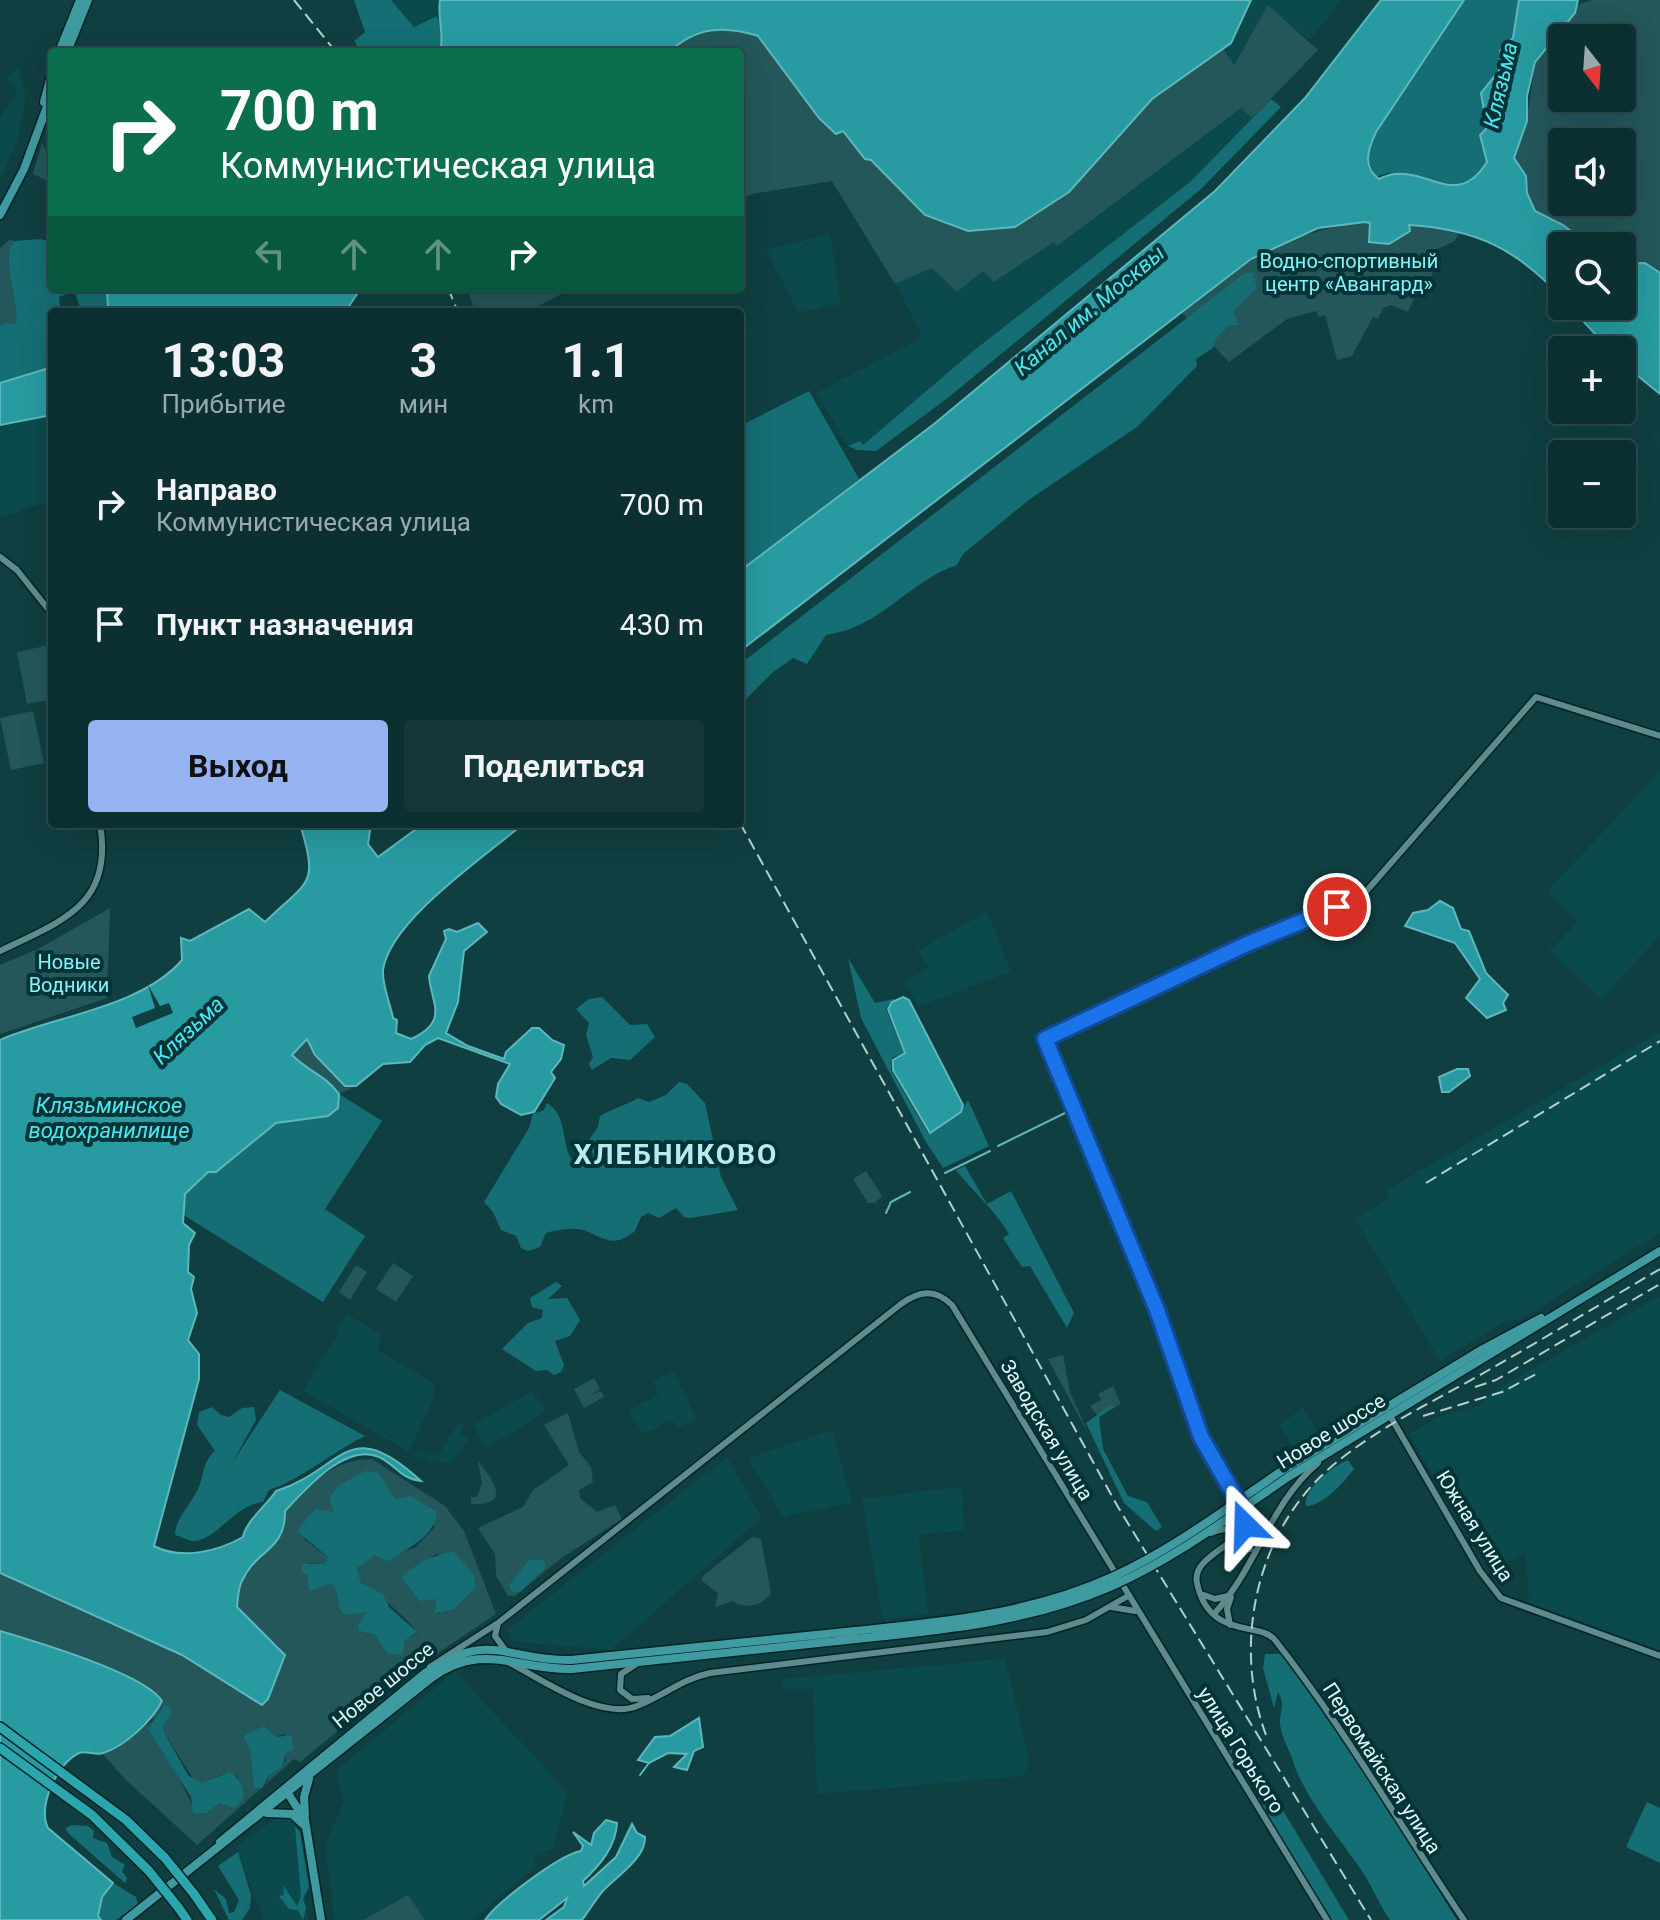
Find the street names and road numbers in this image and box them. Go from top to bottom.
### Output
street label: Заводская улица [996,1355,1098,1505]
street label: Новое шоссе [1272,1388,1390,1474]
street label: Южная улица [1431,1466,1519,1586]
street label: Новое шоссе [328,1637,438,1733]
street label: Первомайская улица [1318,1678,1446,1858]
street label: улица Горького [1193,1682,1289,1818]

